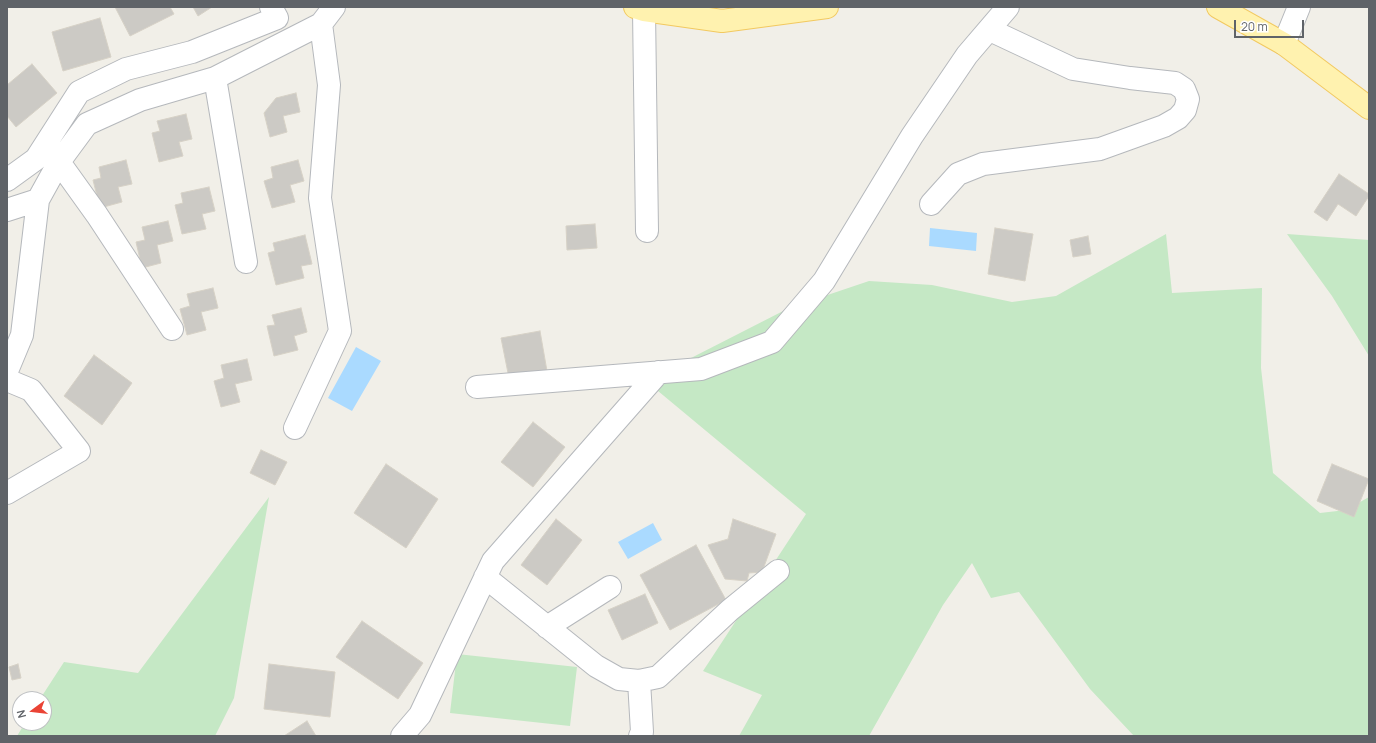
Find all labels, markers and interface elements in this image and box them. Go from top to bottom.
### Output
scale bar [1236,12,1306,38]
text: 20 m [1241,18,1268,35]
north arrow [12,691,52,731]
text: N [13,708,29,720]

